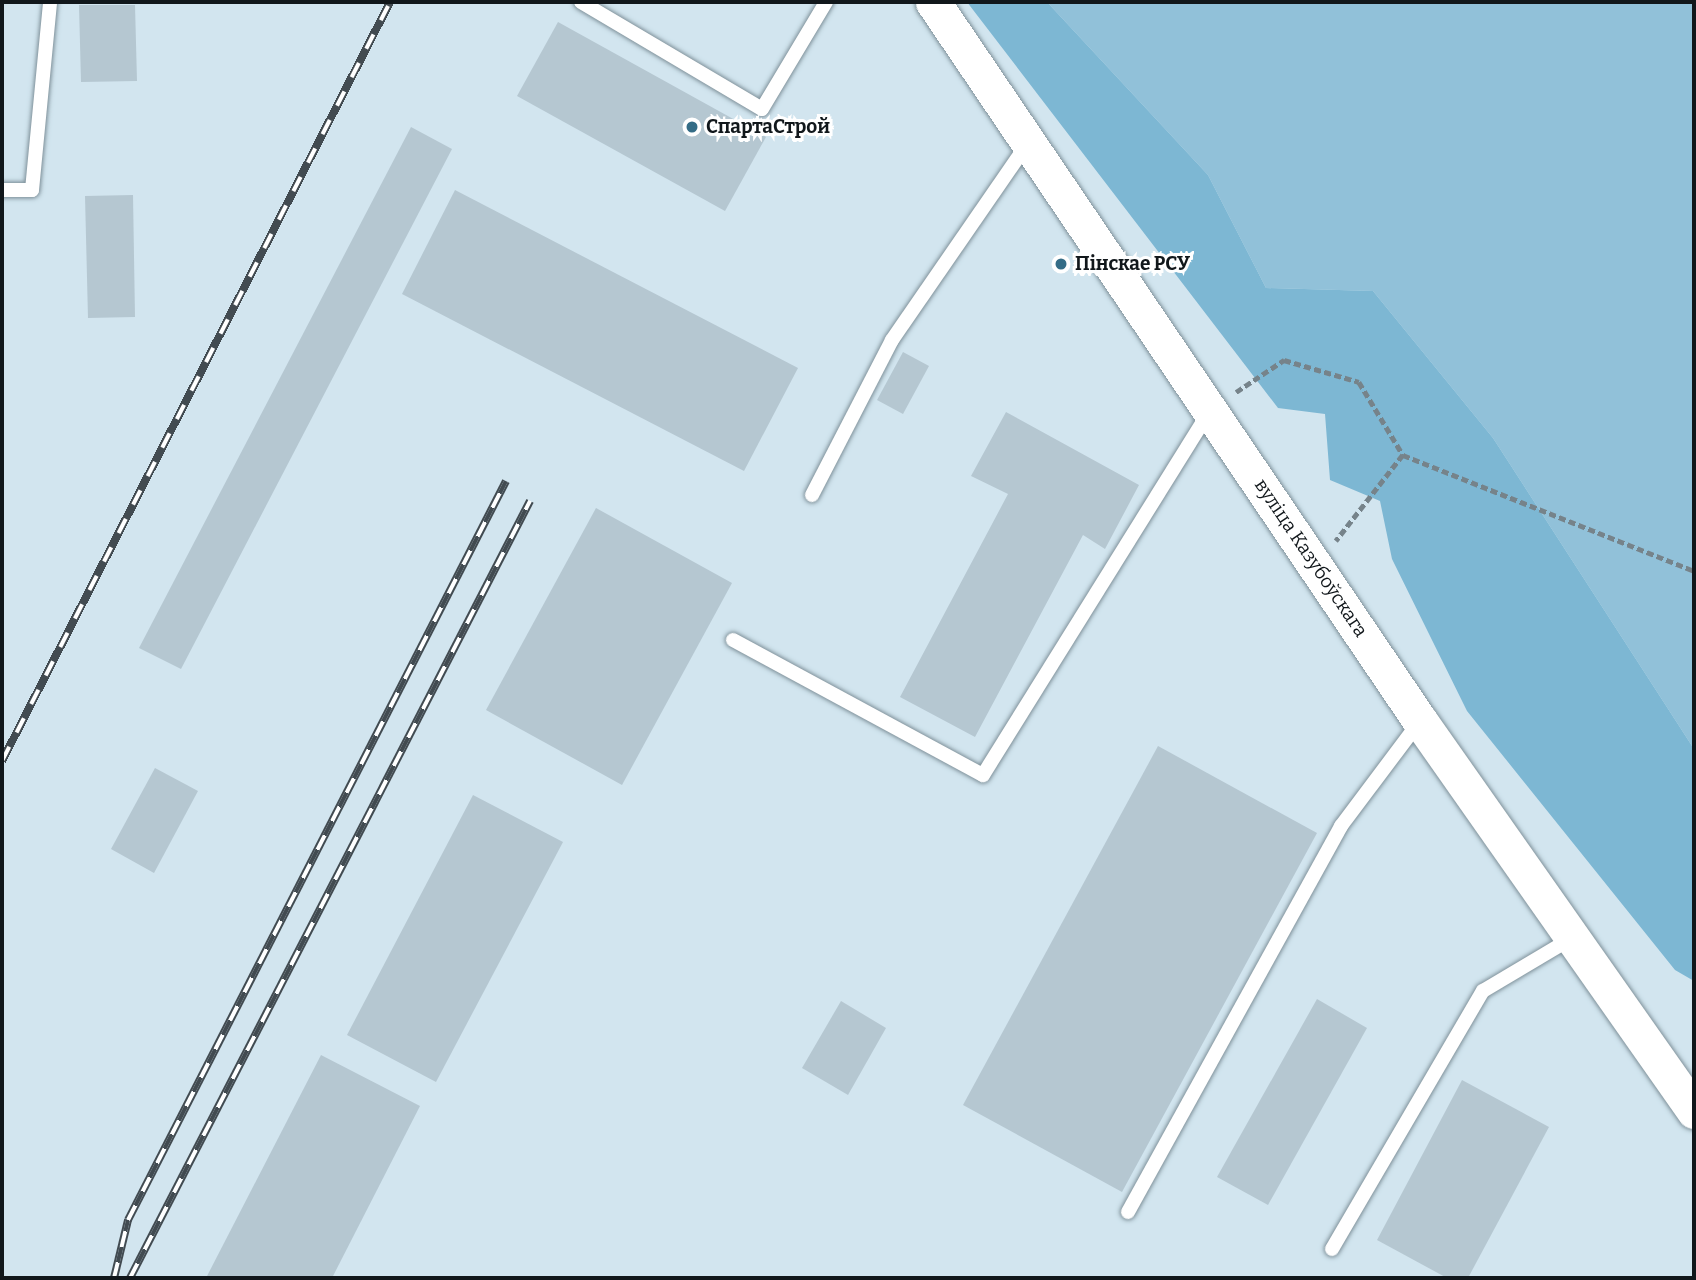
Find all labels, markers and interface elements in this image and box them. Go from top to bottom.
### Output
place label: СпартаСтрой [706,116,830,138]
marker: СпартаСтрой [684,119,700,135]
place label: Пінскае РСУ [1075,253,1190,275]
marker: Пінскае РСУ [1053,256,1069,272]
street label: вуліца Казубоўскага [1250,475,1372,641]

